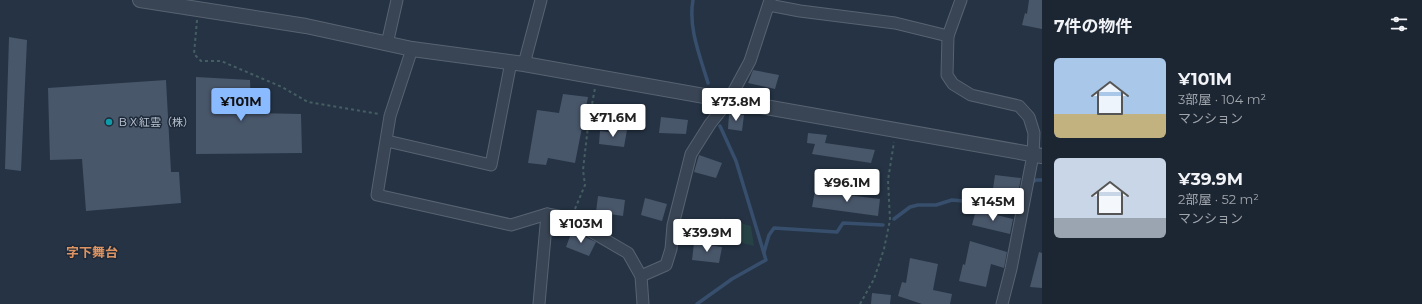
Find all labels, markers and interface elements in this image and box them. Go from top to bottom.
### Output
icon: filters [1388,13,1410,35]
text: 7件の物件 [1054,16,1133,36]
text: ¥101M [1178,69,1232,89]
icon: home [1086,74,1134,122]
pin: ¥101M [213,88,269,122]
pin: ¥73.8M [703,88,769,122]
text: 3部屋 · 104 m² [1178,91,1266,107]
text: ¥101M [220,93,262,109]
text: ¥73.8M [711,93,761,109]
pin: ¥71.6M [580,104,646,138]
text: ¥71.6M [589,109,637,125]
text: マンション [1178,110,1243,126]
place label: ＢＸ紅雲（株） [117,115,194,129]
marker: ＢＸ紅雲（株） [104,117,114,127]
pin: ¥96.1M [814,169,880,203]
text: ¥39.9M [1178,169,1243,189]
text: ¥96.1M [824,174,870,190]
icon: home [1086,174,1134,222]
pin: ¥145M [965,188,1021,222]
text: 2部屋 · 52 m² [1178,191,1259,207]
text: ¥145M [971,193,1015,209]
pin: ¥103M [553,210,609,244]
text: マンション [1178,210,1243,226]
text: ¥103M [559,215,603,231]
pin: ¥39.9M [674,219,740,253]
text: ¥39.9M [682,224,732,240]
district label: 字下舞台 [66,244,118,260]

